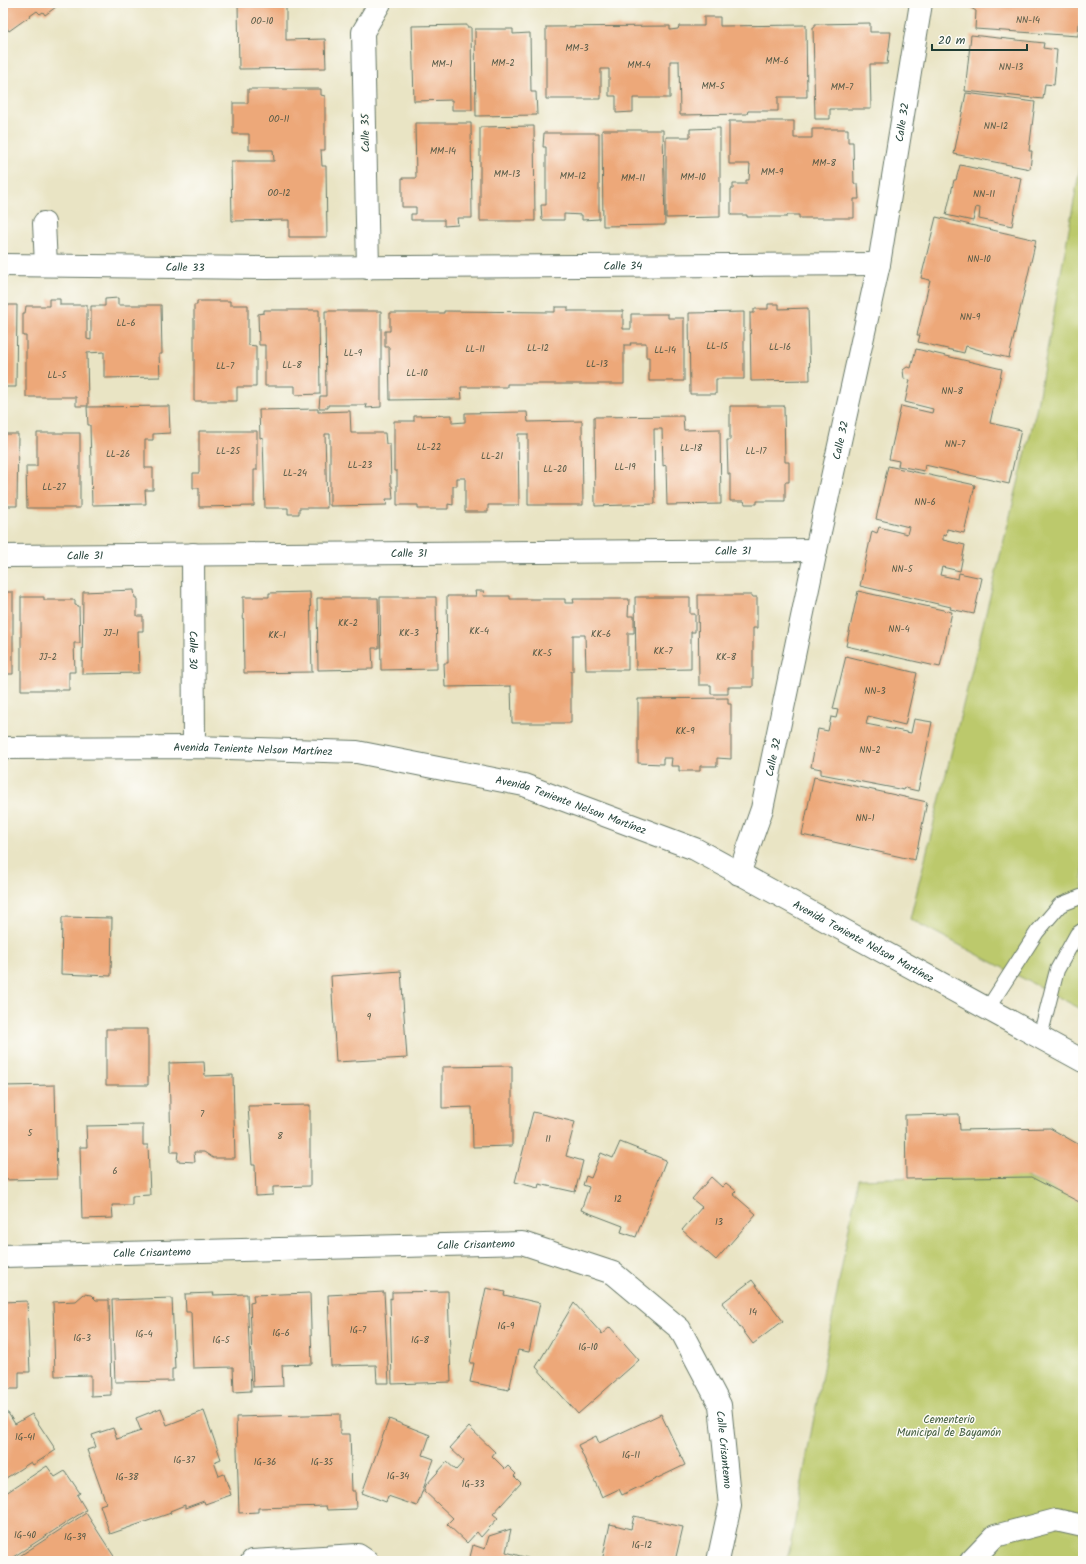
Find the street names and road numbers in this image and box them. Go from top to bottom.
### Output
street label: Calle 32 [891,102,915,143]
street label: Calle 35 [357,112,375,152]
street label: Calle 34 [603,258,642,276]
street label: Calle 33 [165,259,205,277]
street label: Calle 32 [828,419,854,461]
street label: Calle 31 [715,542,751,561]
street label: Calle 31 [391,545,427,563]
street label: Calle 31 [67,547,103,566]
street label: Calle 30 [183,631,202,670]
street label: Calle 32 [761,736,787,778]
street label: Avenida Teniente Nelson Martínez [174,739,333,761]
street label: Avenida Teniente Nelson Martínez [494,772,649,840]
street label: Avenida Teniente Nelson Martínez [789,896,937,988]
street label: Calle Crisantemo [437,1235,515,1255]
street label: Calle Crisantemo [113,1243,191,1263]
street label: Calle Crisantemo [711,1410,736,1489]

